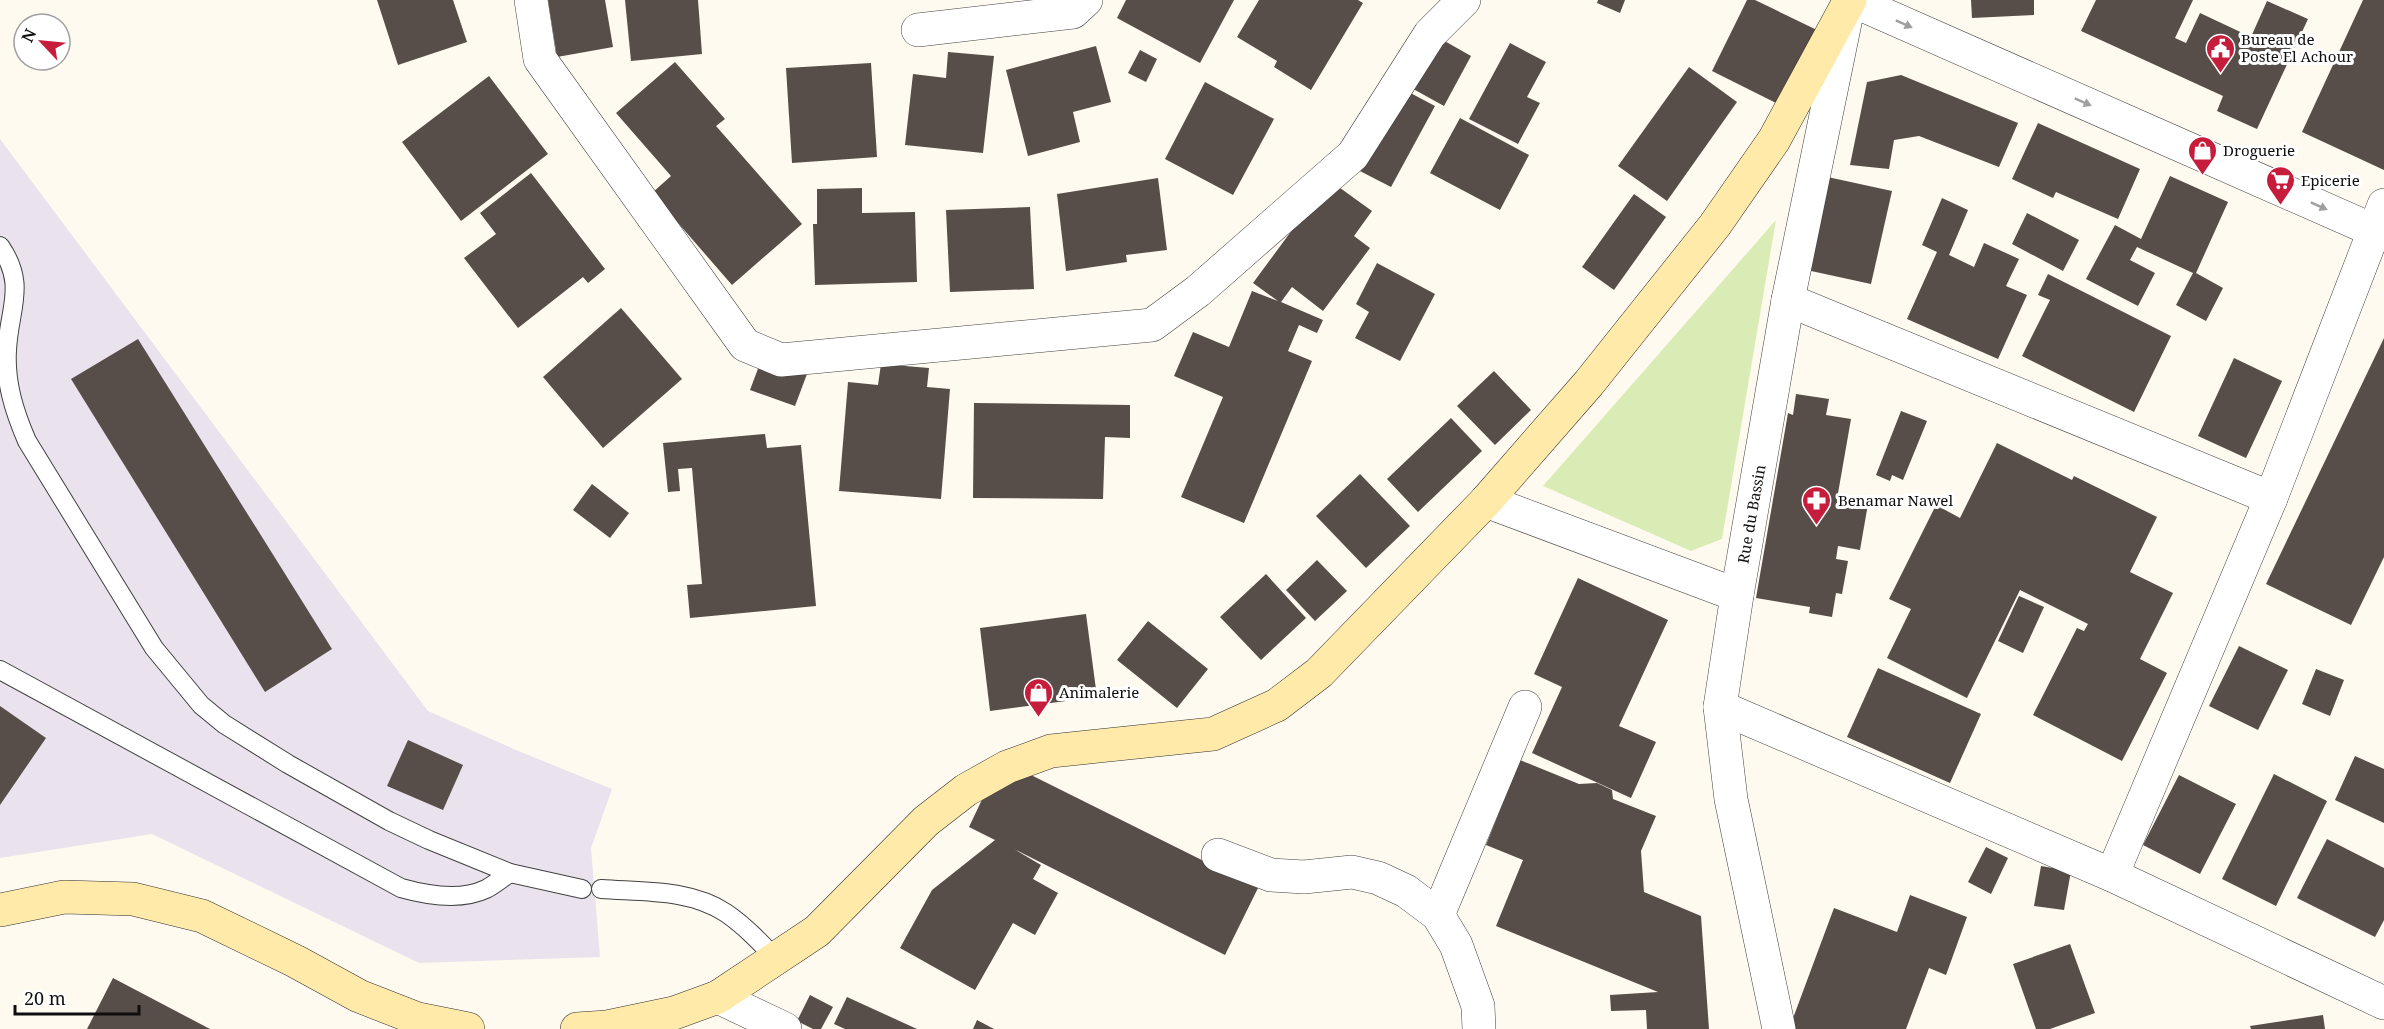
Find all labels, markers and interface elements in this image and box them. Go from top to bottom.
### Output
north arrow [12,12,72,72]
one-way arrow [1895,19,1913,29]
text: N [16,25,41,46]
place label: Bureau de Poste El Achour [2241,29,2353,66]
public building icon: Bureau de Poste El Achour [2204,32,2236,74]
one-way arrow [2074,97,2092,107]
shop icon: Droguerie [2186,134,2218,176]
place label: Droguerie [2223,140,2295,160]
supermarket icon: Epicerie [2264,164,2296,206]
place label: Epicerie [2301,170,2360,190]
one-way arrow [2310,201,2328,211]
street label: Rue du Bassin [1732,463,1770,565]
pharmacy icon: Benamar Nawel [1801,484,1833,526]
place label: Benamar Nawel [1838,490,1953,510]
shop icon: Animalerie [1022,676,1054,718]
place label: Animalerie [1059,682,1139,702]
scale bar [15,978,140,1016]
text: 20 m [24,986,66,1010]

